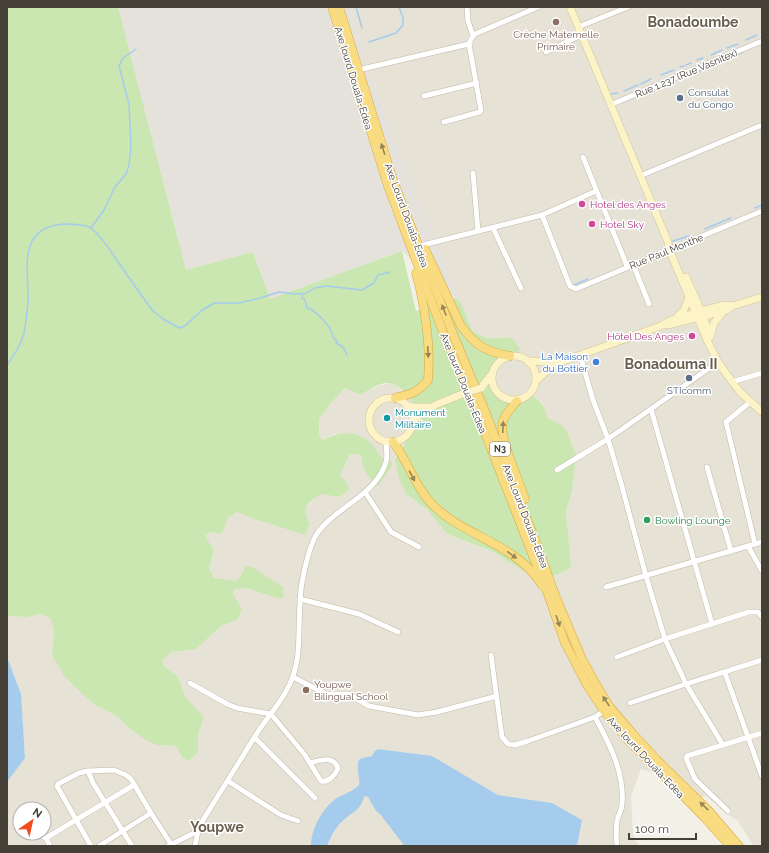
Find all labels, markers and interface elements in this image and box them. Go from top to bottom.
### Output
district label: Bonadoumbe [648,14,739,30]
marker: Crèche Maternelle Primaire [551,17,561,27]
street label: Axe lourd Douala-Edea [333,25,374,131]
place label: Crèche Maternelle Primaire [513,29,599,52]
street label: Rue 1.237 (Rue Vasnitex) [634,47,739,100]
place label: Consulat du Congo [688,87,734,110]
marker: Consulat du Congo [675,93,685,103]
one-way arrow [380,143,386,155]
street label: Axe Lourd Douala-Edea [383,162,431,269]
marker: Hotel des Anges [577,199,587,209]
place label: Hotel des Anges [590,199,666,210]
marker: Hotel Sky [587,219,597,229]
place label: Hotel Sky [600,219,645,230]
street label: Rue Paul Monthe [628,232,705,271]
one-way arrow [440,304,446,316]
street label: Axe lourd Douala-Edea [438,331,489,435]
place label: Hôtel Des Anges [607,331,684,342]
marker: Hôtel Des Anges [687,331,697,341]
one-way arrow [425,346,431,359]
place label: La Maison du Bottier [541,351,588,374]
district label: Bonadouma II [624,356,718,372]
marker: La Maison du Bottier [591,357,601,367]
marker: STIcomm [684,373,694,383]
place label: STIcomm [667,385,711,396]
place label: Monument Militaire [395,407,446,430]
marker: Monument Militaire [382,413,392,423]
one-way arrow [500,420,506,433]
road number: N3 [490,442,510,456]
street label: Axe Lourd Douala-Edea [501,463,550,570]
one-way arrow [409,470,416,481]
marker: Bowling Lounge [642,515,652,525]
place label: Bowling Lounge [655,515,731,526]
one-way arrow [507,551,518,559]
one-way arrow [555,616,561,628]
place label: Youpwe Bilingual School [314,679,388,702]
marker: Youpwe Bilingual School [301,685,311,695]
one-way arrow [602,696,610,706]
street label: Axe lourd Douala-Edea [605,714,686,800]
north arrow [12,801,52,841]
one-way arrow [699,801,709,811]
text: N [30,805,44,821]
scale bar [629,815,696,841]
district label: Youpwe [190,819,244,835]
text: 100 m [635,822,669,836]

